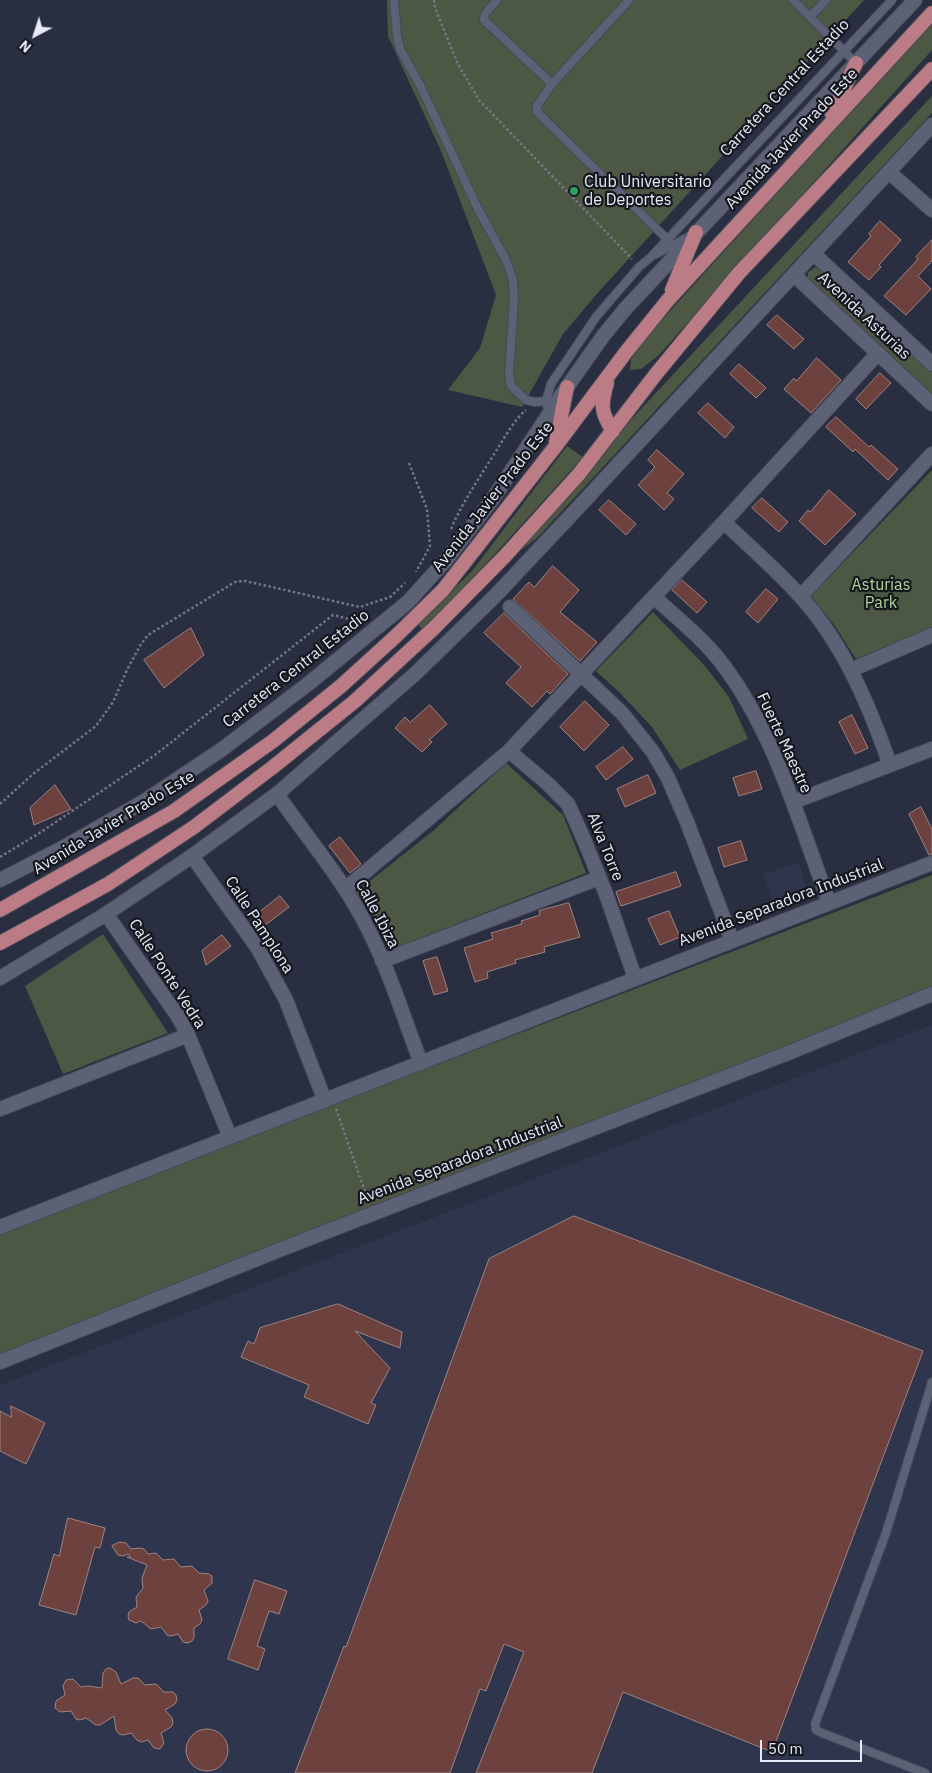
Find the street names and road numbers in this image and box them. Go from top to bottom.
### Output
street label: Carretera Central Estadio [716,15,854,161]
street label: Avenida Javier Prado Este [722,65,862,213]
street label: Avenida Asturias [814,268,914,364]
street label: Avenida Javier Prado Este [428,418,558,576]
street label: Carretera Central Estadio [219,606,373,732]
street label: Fuerte Maestre [752,690,816,796]
street label: Avenida Javier Prado Este [30,767,198,879]
street label: Alva Torre [583,810,627,884]
street label: Avenida Separadora Industrial [676,855,886,951]
street label: Calle Pamplona [220,873,298,977]
street label: Calle Ibiza [351,876,403,952]
street label: Calle Ponte Vedra [124,916,210,1032]
street label: Avenida Separadora Industrial [355,1113,565,1209]

